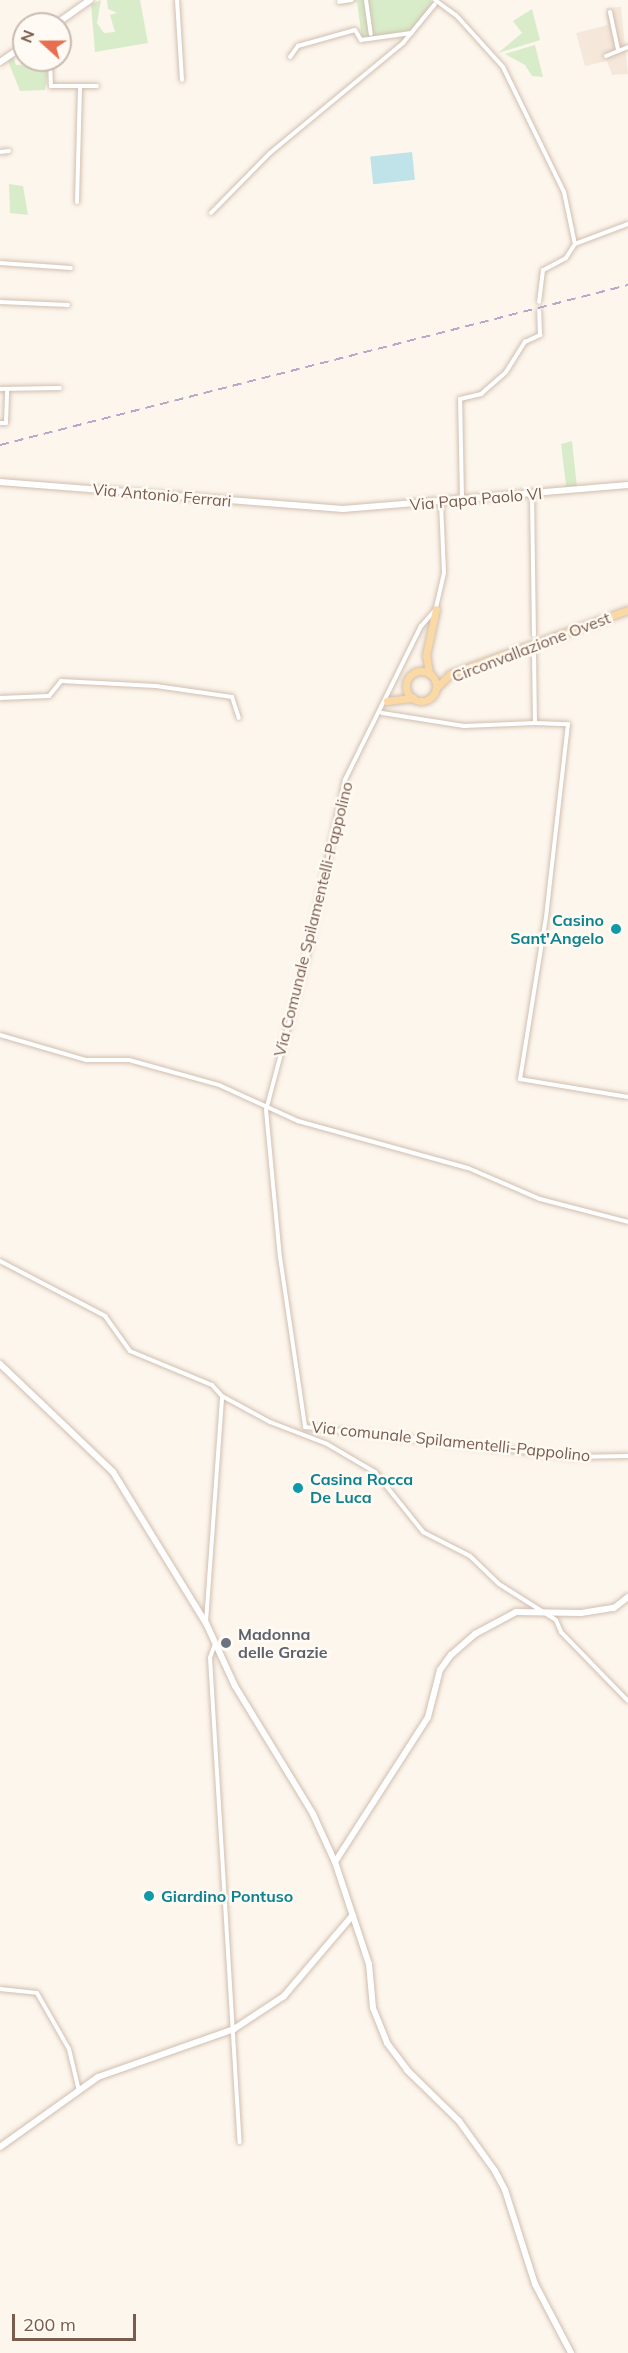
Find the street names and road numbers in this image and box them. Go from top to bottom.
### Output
street label: Via Antonio Ferrari [92,479,232,511]
street label: Via Papa Paolo VI [409,484,543,514]
street label: Circonvallazione Ovest [449,608,613,686]
street label: Via Comunale Spilamentelli-Pappolino [269,780,357,1058]
street label: Via comunale Spilamentelli-Pappolino [311,1417,591,1465]

